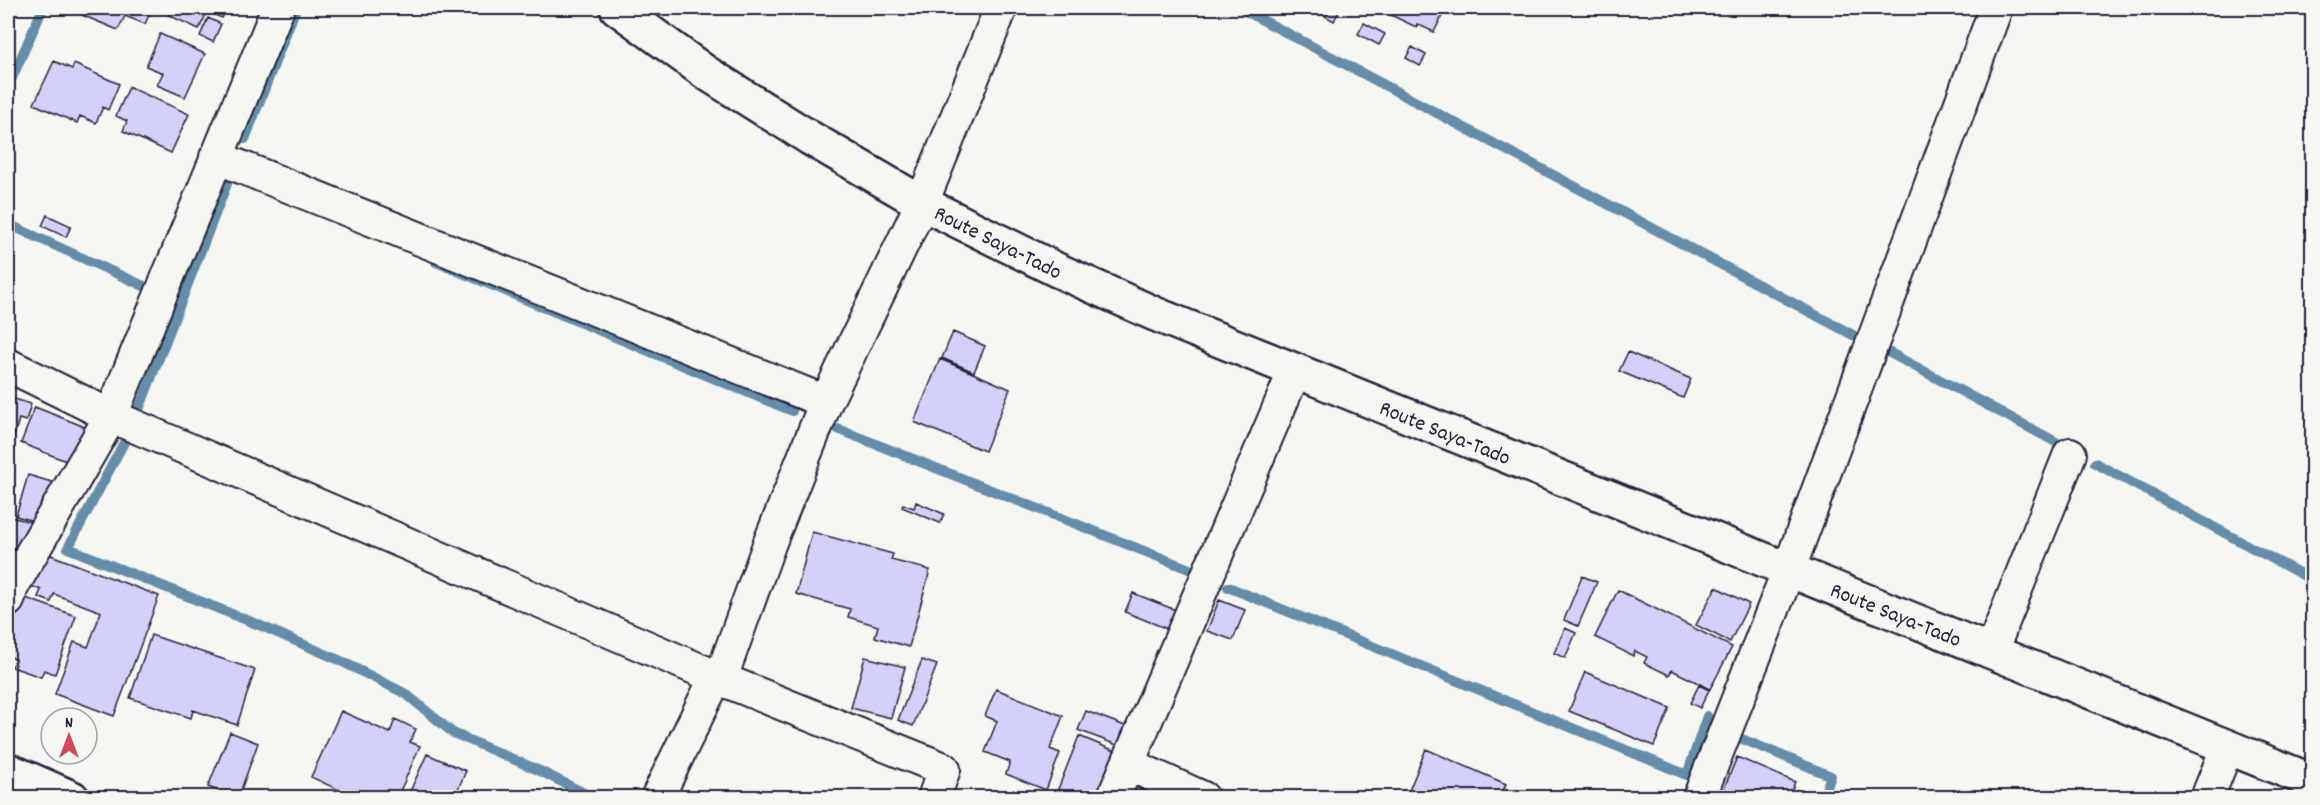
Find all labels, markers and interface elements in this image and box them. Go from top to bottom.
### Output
street label: Route Saya-Tado [928,199,1066,289]
street label: Route Saya-Tado [1374,394,1515,475]
street label: Route Saya-Tado [1825,576,1965,657]
north arrow [39,706,99,766]
text: N [65,712,73,735]

